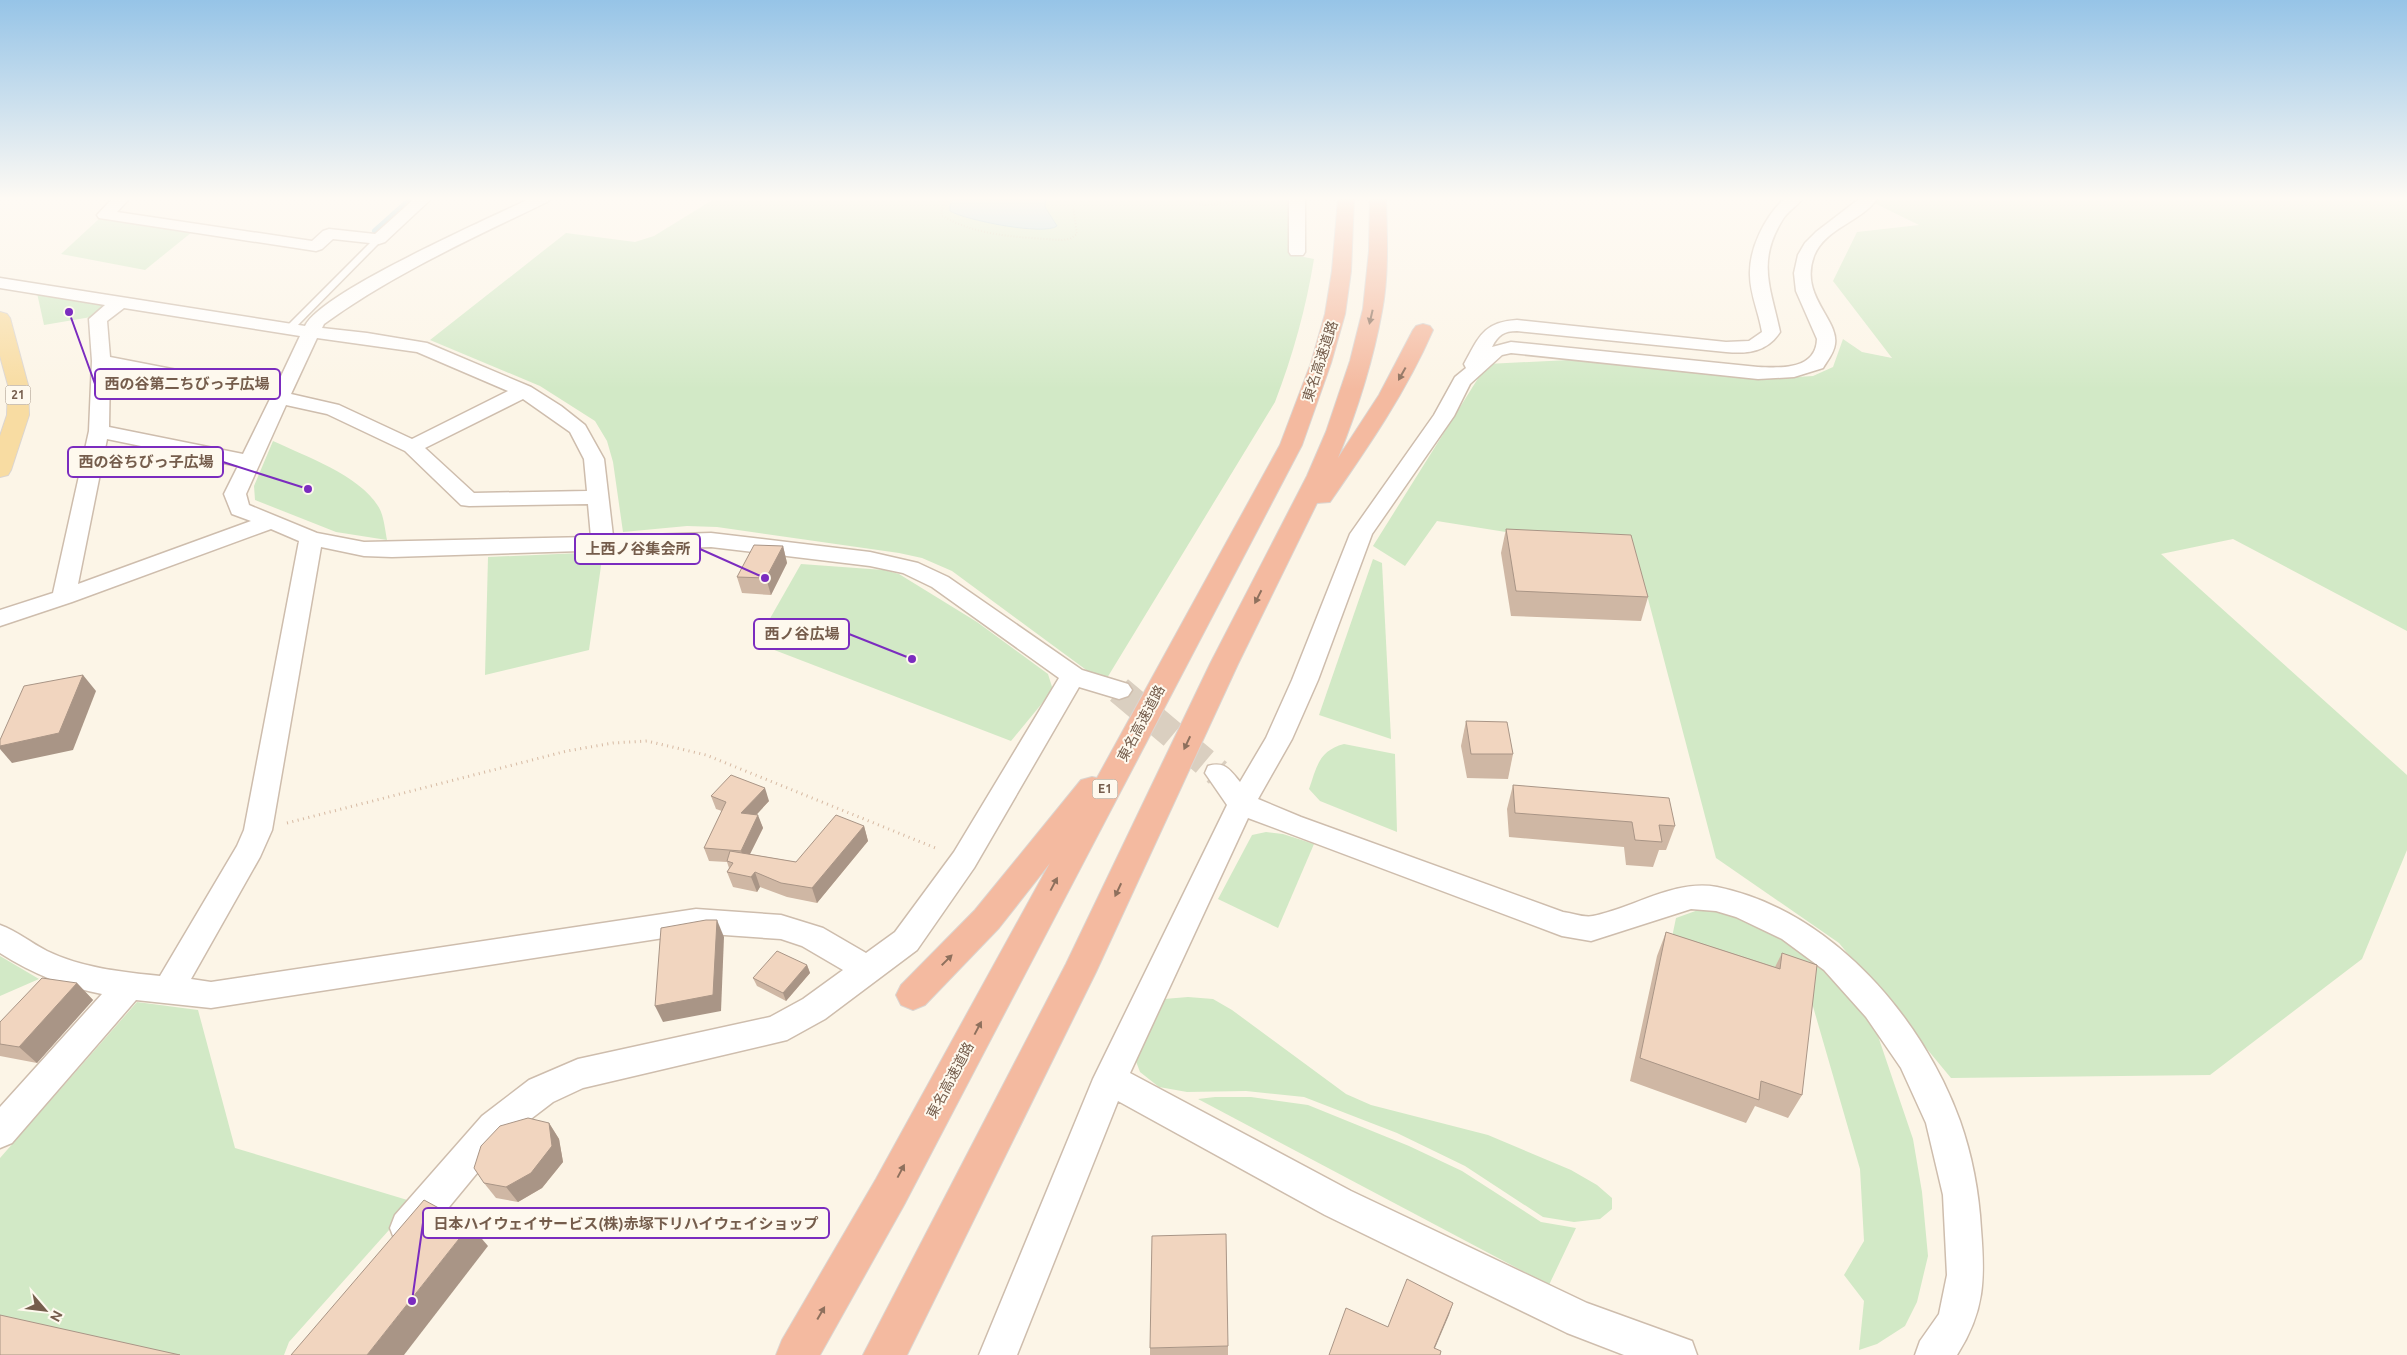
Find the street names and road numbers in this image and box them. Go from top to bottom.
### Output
street label: 東名高速道路 [1299,319,1341,403]
road number: 21 [6,386,30,404]
street label: 東名高速道路 [1114,682,1168,764]
road number: E1 [1092,780,1118,799]
street label: 東名高速道路 [923,1039,977,1121]

